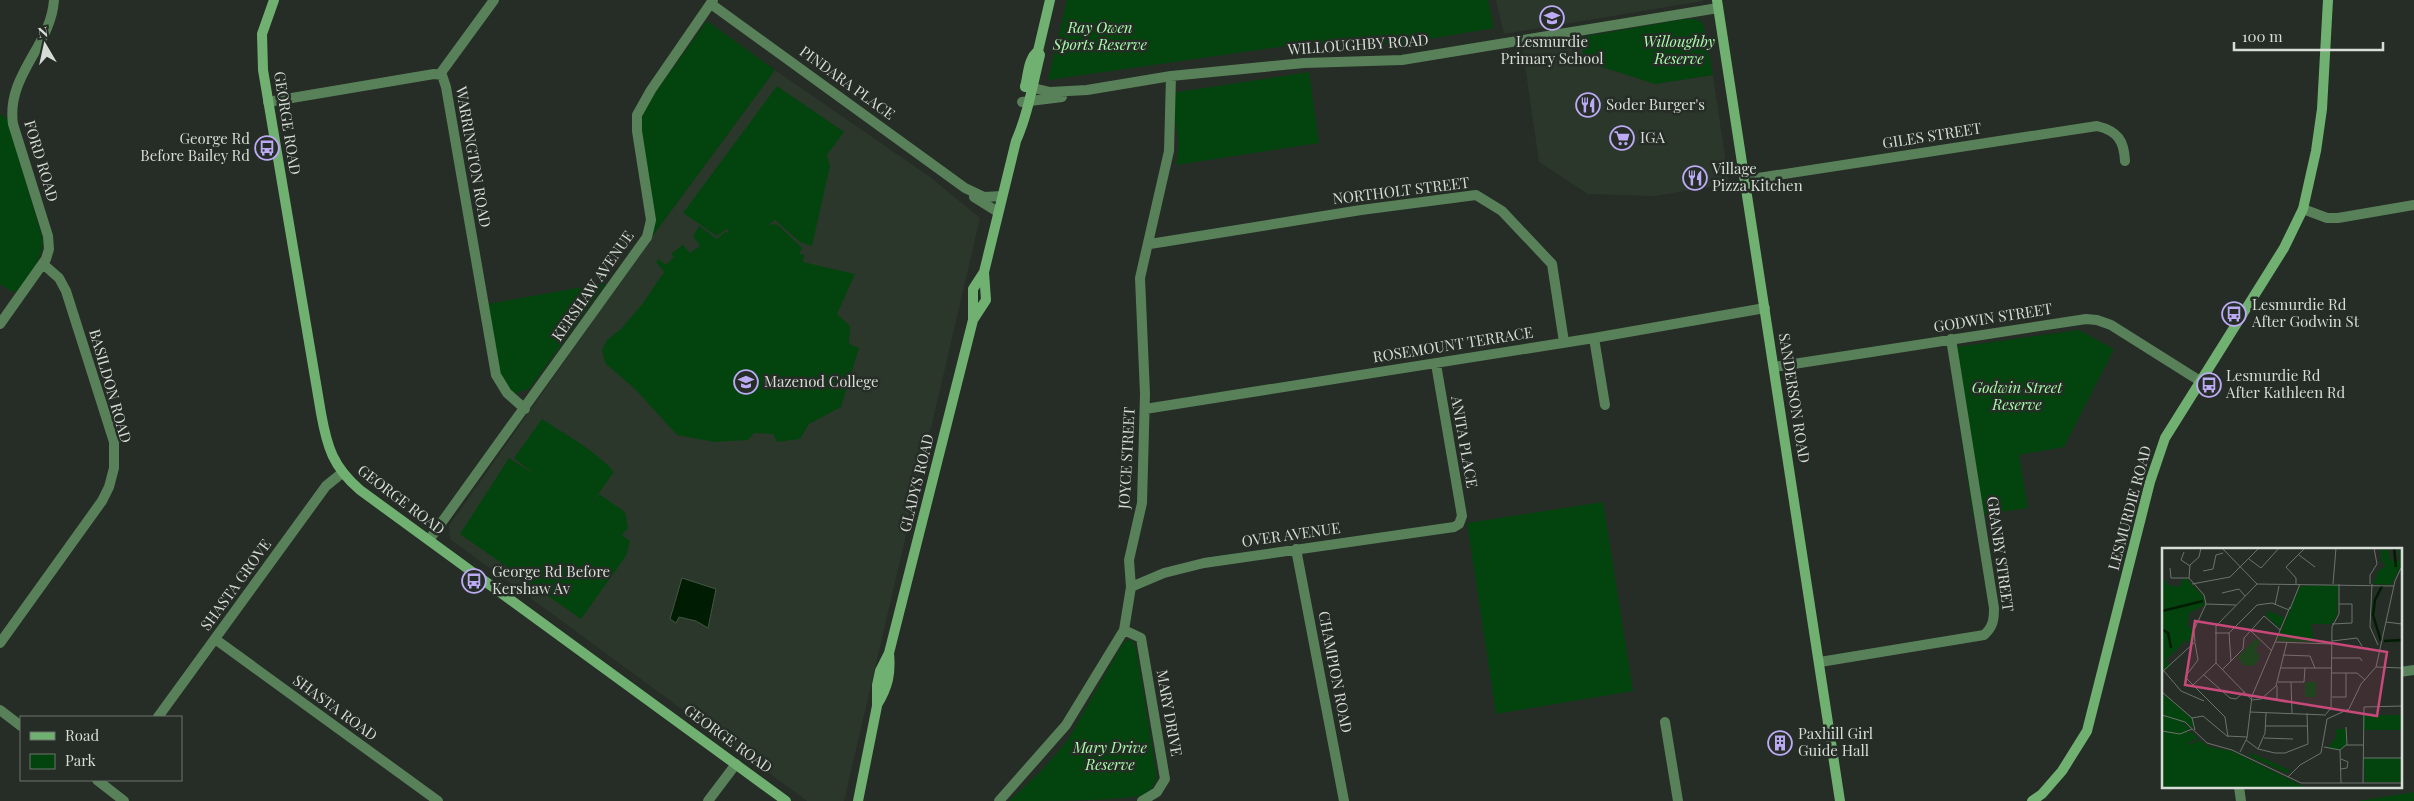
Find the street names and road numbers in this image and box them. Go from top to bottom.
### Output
street label: WILLOUGHBY ROAD [1286,29,1429,59]
street label: PINDARA PLACE [796,41,899,124]
street label: GEORGE ROAD [270,70,306,176]
street label: WARRINGTON ROAD [452,84,496,229]
street label: FORD ROAD [20,117,64,204]
street label: GILES STREET [1881,117,1983,153]
street label: NORTHOLT STREET [1331,172,1470,208]
street label: KERSHAW AVENUE [547,226,638,345]
street label: GODWIN STREET [1932,298,2054,336]
street label: ROSEMOUNT TERRACE [1371,321,1534,367]
street label: BASILDON ROAD [85,327,137,445]
street label: SANDERSON ROAD [1775,331,1815,464]
street label: ANITA PLACE [1447,393,1483,489]
street label: JOYCE STREET [1113,406,1139,510]
street label: GLADYS ROAD [894,432,938,534]
street label: LESMURDIE ROAD [2103,443,2155,572]
street label: GEORGE ROAD [354,460,449,539]
street label: GRANBY STREET [1983,495,2019,613]
street label: OVER AVENUE [1240,517,1342,551]
street label: SHASTA GROVE [195,535,275,634]
street label: CHAMPION ROAD [1314,609,1358,735]
street label: MARY DRIVE [1153,668,1187,758]
street label: SHASTA ROAD [289,670,382,745]
street label: GEORGE ROAD [680,699,777,777]

